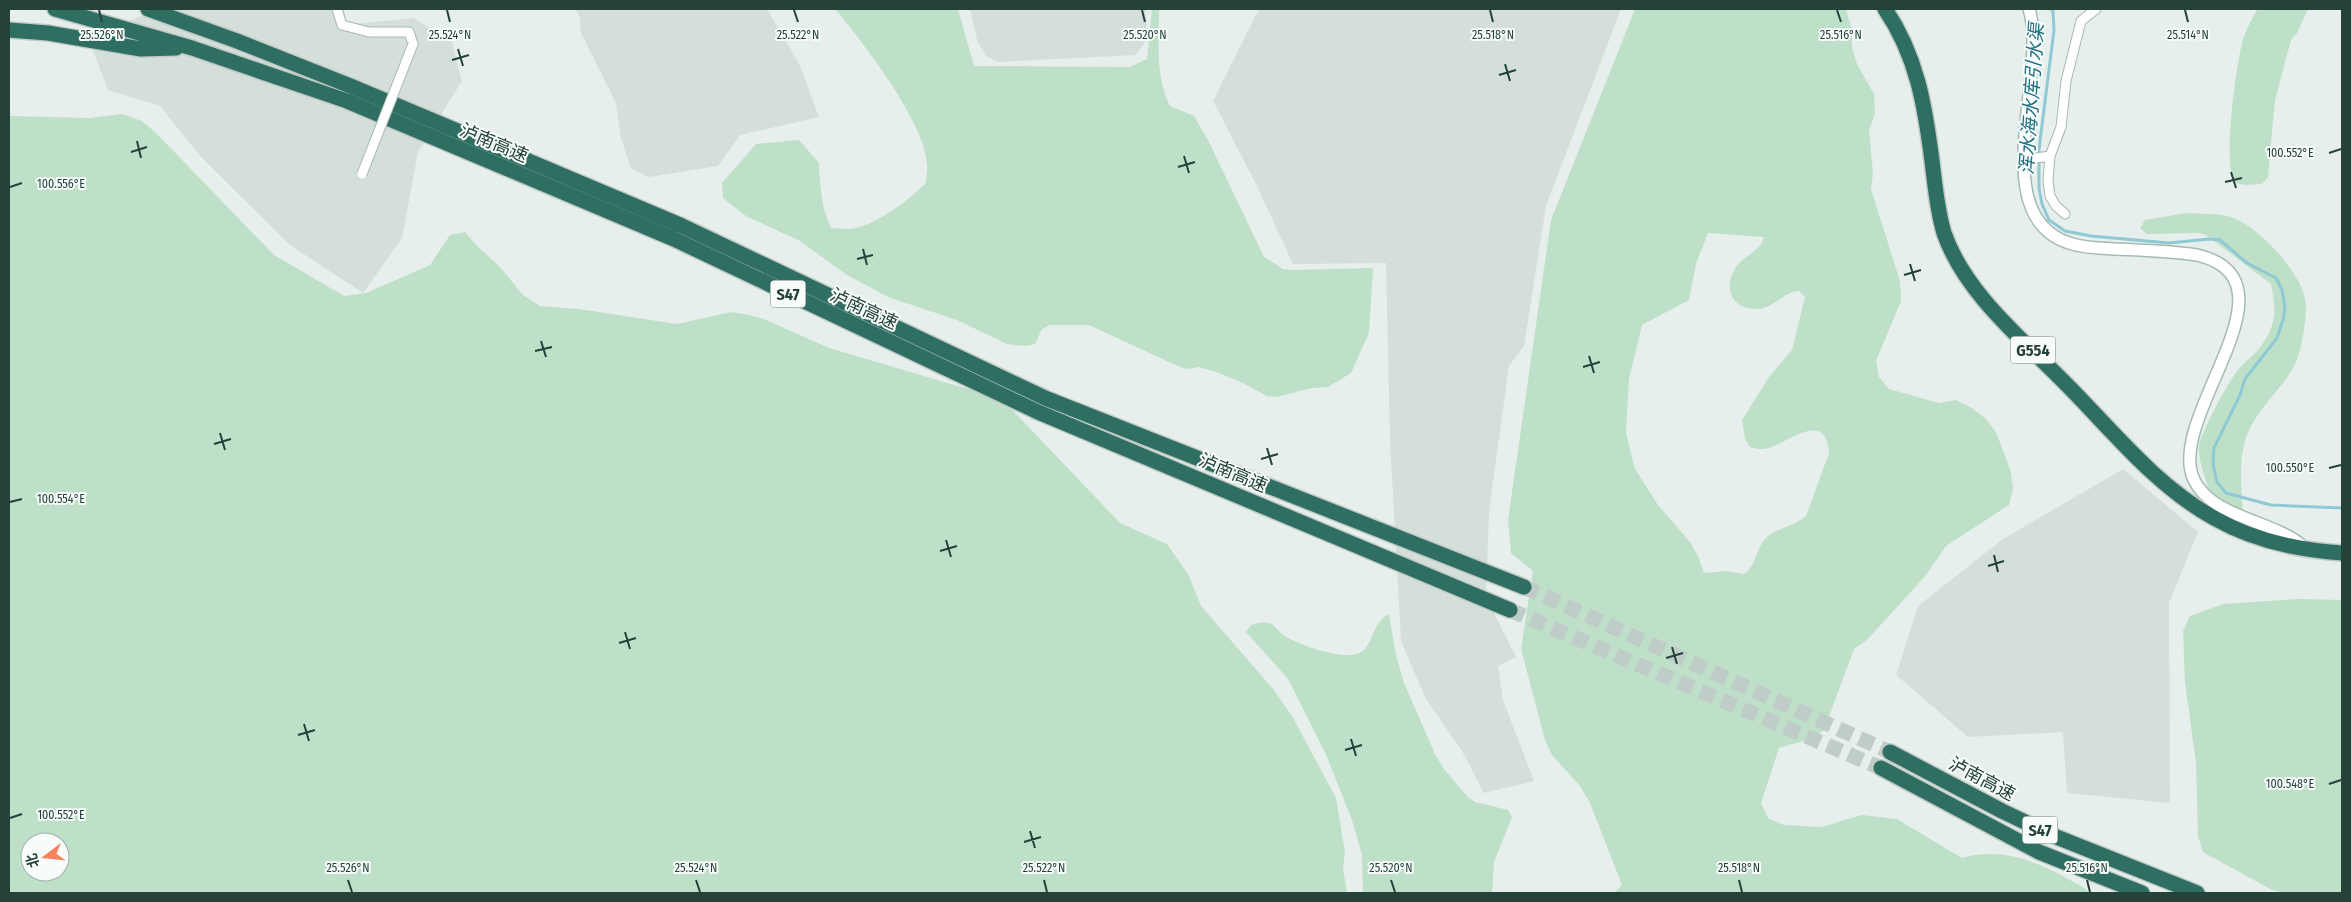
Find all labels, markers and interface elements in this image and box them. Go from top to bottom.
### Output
water label: 浑水海水库引水渠 [2015,19,2048,176]
text: 25.526°N [81,28,123,42]
text: 25.524°N [429,28,471,42]
text: 25.522°N [777,28,819,42]
text: 25.520°N [1123,28,1167,42]
text: 25.518°N [1472,28,1514,42]
text: 25.516°N [1820,28,1862,42]
text: 25.514°N [2167,28,2209,42]
street label: 泸南高速 [457,119,531,167]
text: 100.552°E [2266,146,2314,160]
text: 100.556°E [37,177,85,191]
road number: S47 [770,280,806,308]
street label: 泸南高速 [827,284,901,334]
road number: G554 [2010,336,2056,364]
street label: 泸南高速 [1196,449,1270,497]
text: 100.550°E [2266,461,2315,475]
text: 100.554°E [37,492,85,506]
street label: 泸南高速 [1945,752,2019,806]
text: 100.548°E [2266,777,2315,791]
text: 100.552°E [37,808,85,822]
road number: S47 [2022,816,2058,844]
north arrow [20,832,70,882]
text: 北 [23,851,43,870]
text: 25.526°N [327,861,369,875]
text: 25.524°N [675,861,717,875]
text: 25.522°N [1023,861,1065,875]
text: 25.520°N [1369,861,1413,875]
text: 25.518°N [1718,861,1760,875]
text: 25.516°N [2066,861,2108,875]

